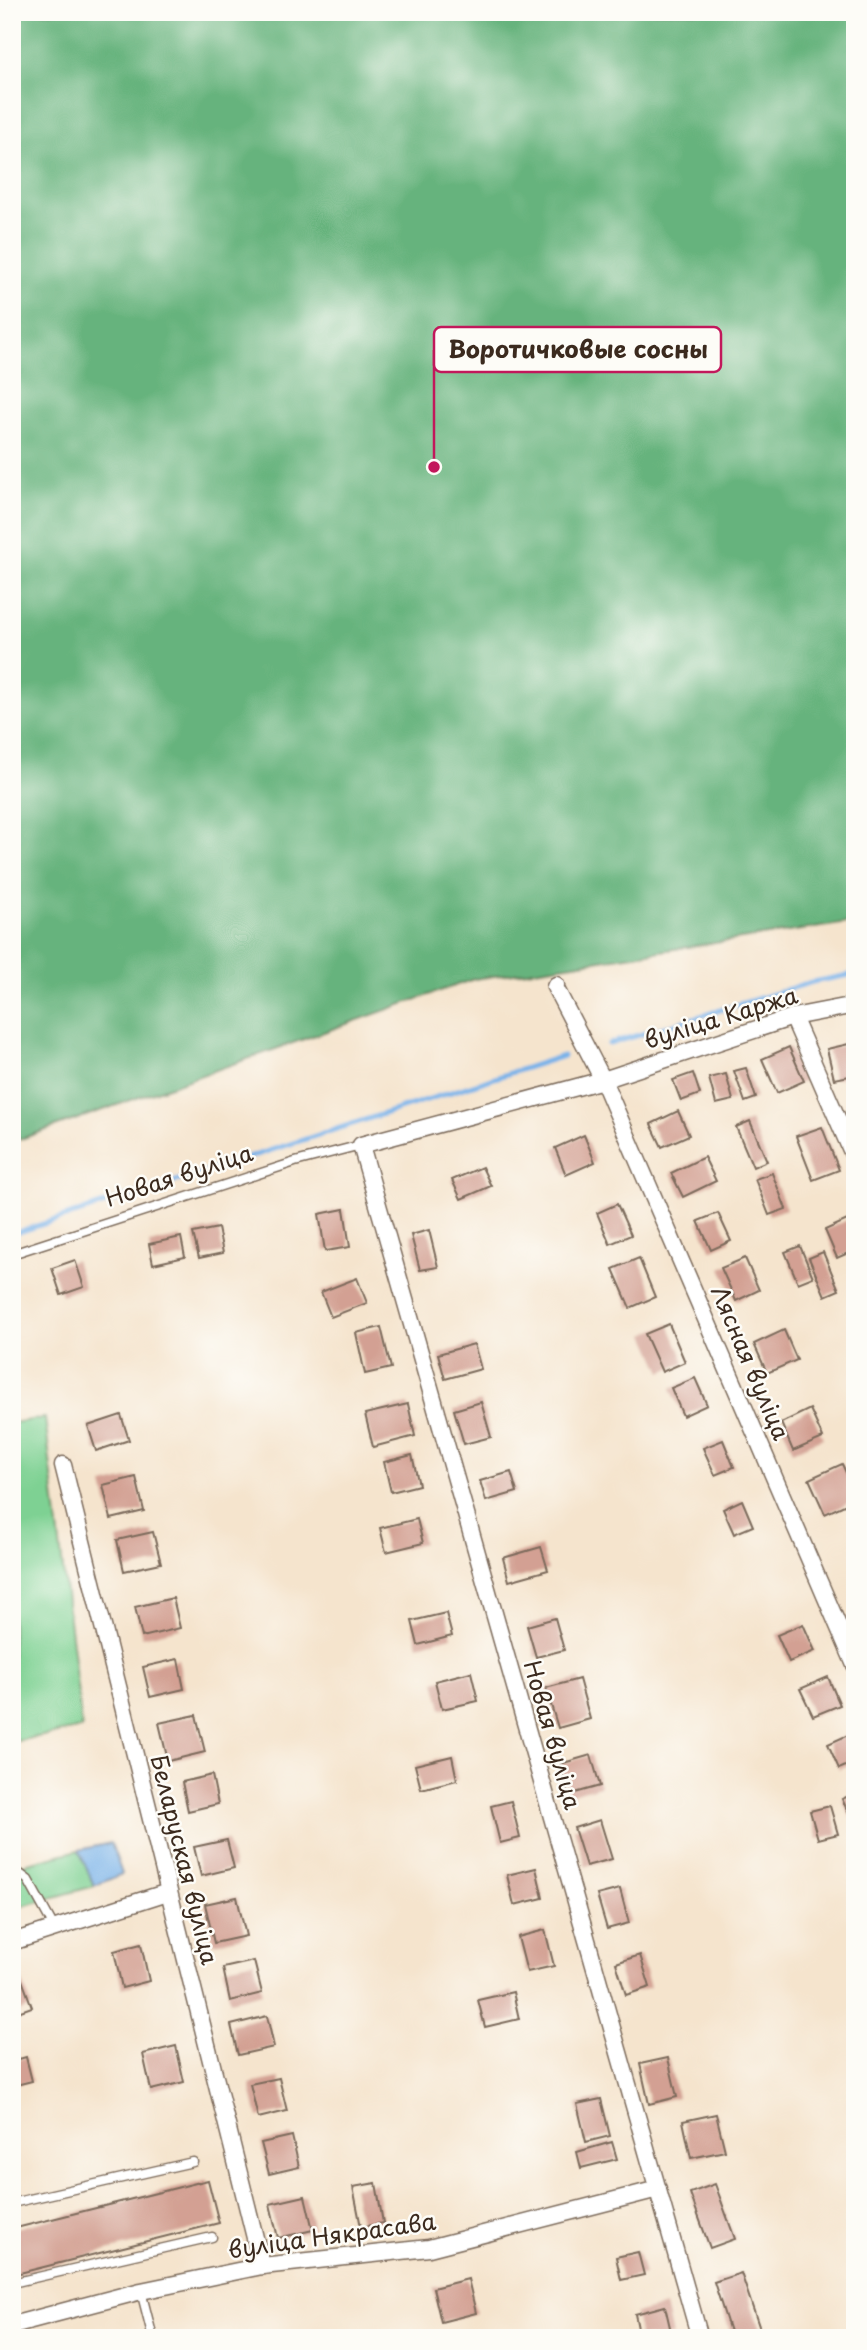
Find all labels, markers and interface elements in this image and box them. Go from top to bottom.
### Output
callout: Воротичковые сосны [434,327,721,372]
text: Воротичковые сосны [448,330,708,366]
street label: вуліца Каржа [639,977,802,1057]
street label: Новая вуліца [100,1134,257,1215]
street label: Лясная вуліца [703,1280,800,1445]
street label: Новая вуліца [515,1656,591,1813]
street label: Беларуская вуліца [142,1751,228,1968]
street label: вуліца Някрасава [226,2203,438,2266]

